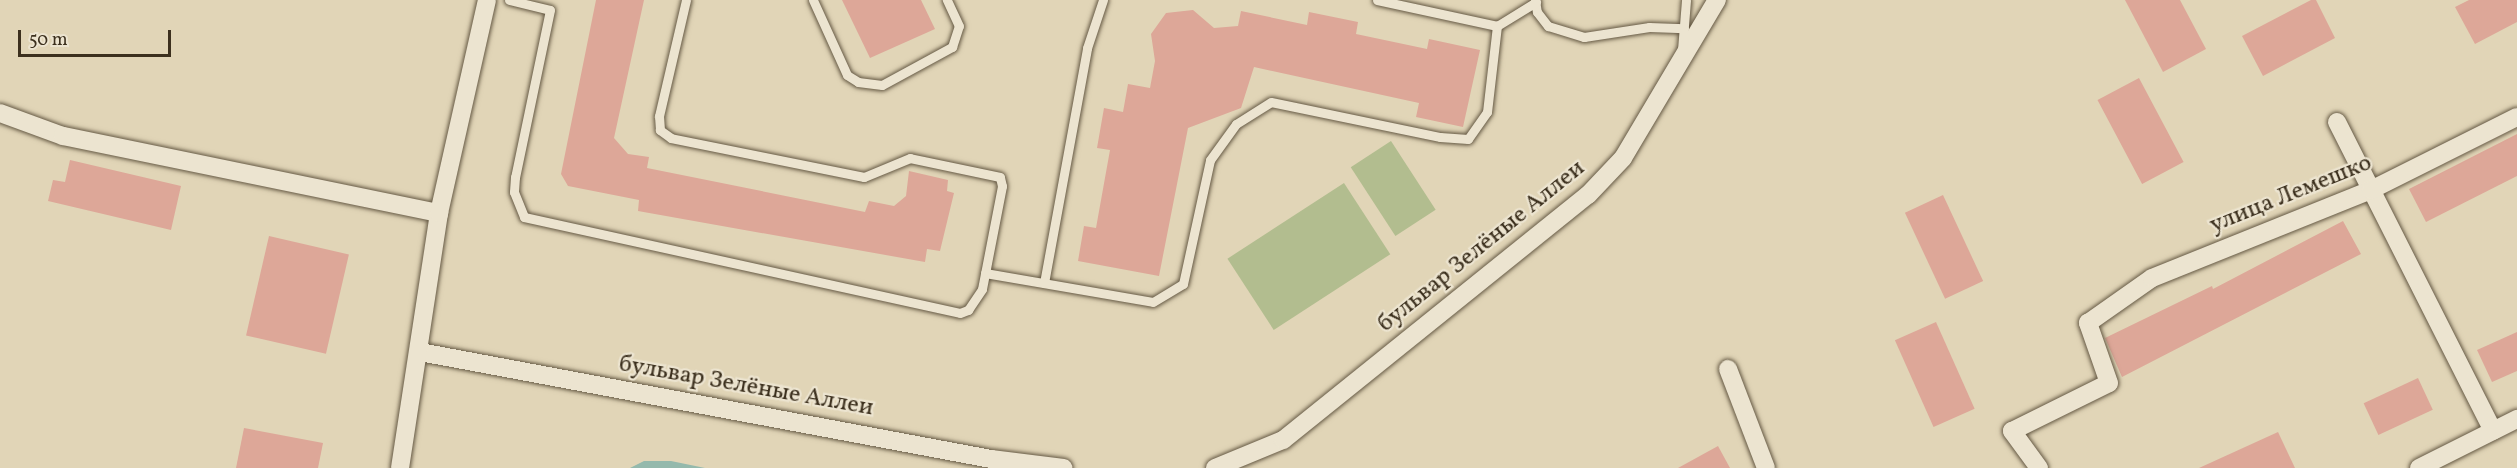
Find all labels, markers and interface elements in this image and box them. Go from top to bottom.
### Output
scale bar [21,18,174,56]
text: 50 m [29,28,68,53]
street label: улица Лемешко [2206,149,2376,241]
street label: бульвар Зелёные Аллеи [1373,155,1591,339]
street label: бульвар Зелёные Аллеи [617,350,875,424]

